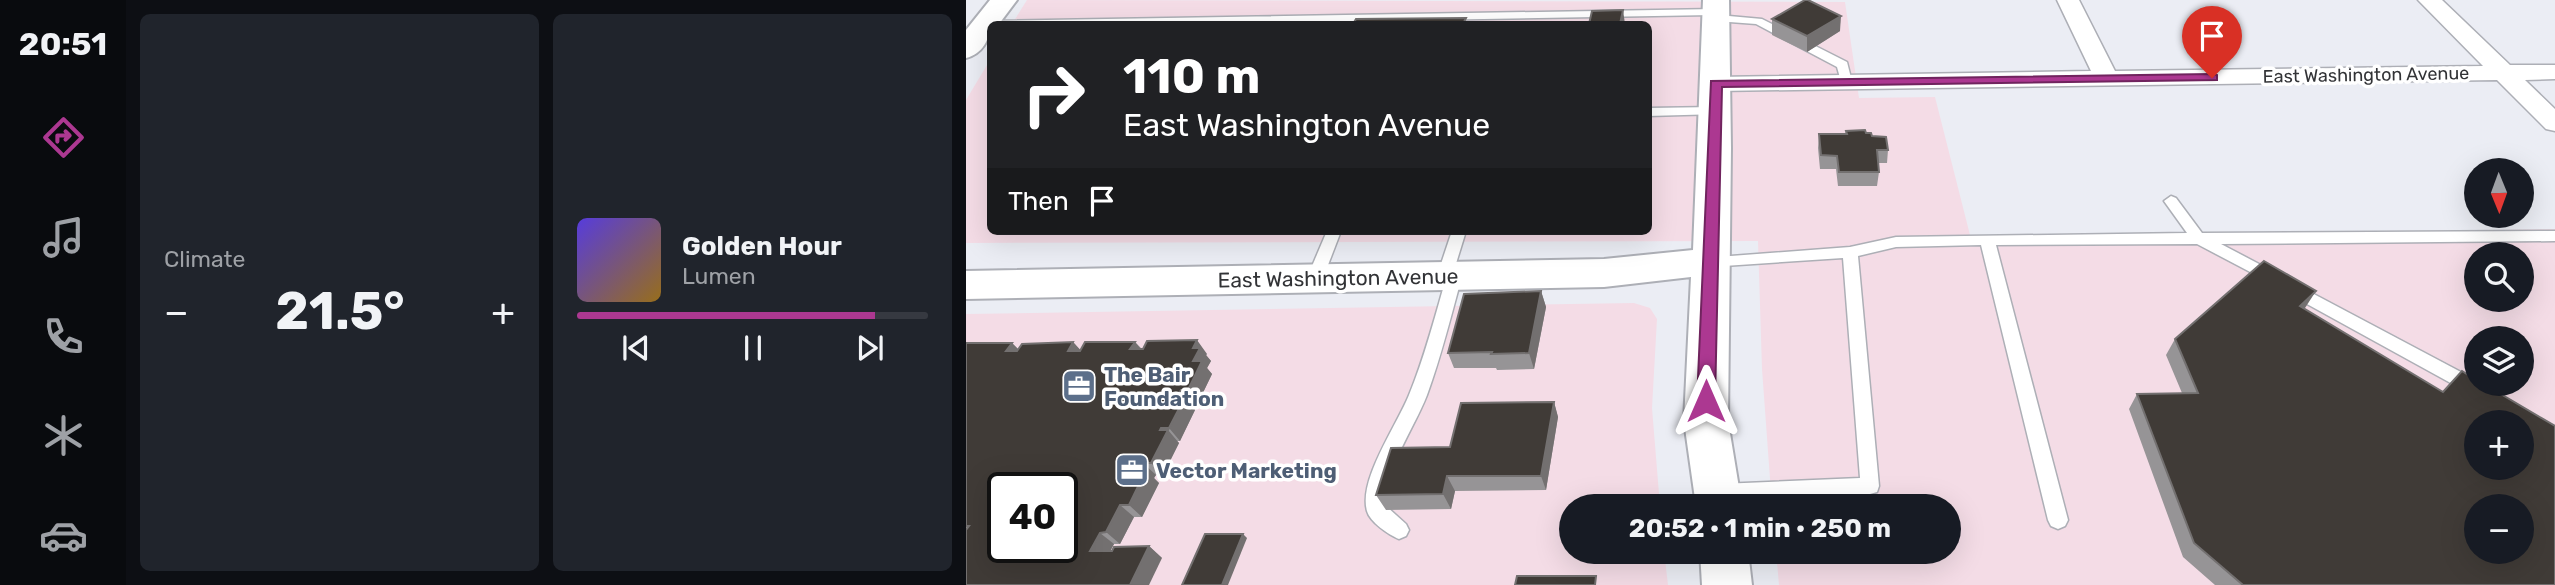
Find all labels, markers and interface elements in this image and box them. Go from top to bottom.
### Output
pin [2182,6,2242,78]
icon: arrive [2193,17,2231,55]
text: 20:51 [19,25,107,63]
text: 110 m [1123,47,1260,105]
icon: right [1008,49,1099,140]
street label: East Washington Avenue [2263,62,2469,88]
text: East Washington Avenue [1123,106,1490,144]
icon: directions [39,113,88,162]
north arrow [2464,158,2534,228]
map controls [2464,158,2534,564]
icon: arrive [1083,182,1121,220]
text: Then [1008,186,1069,217]
icon: music [39,213,88,262]
text: Golden Hour [682,231,842,262]
button: search [2464,242,2534,312]
text: Climate [164,245,245,273]
text: Lumen [682,262,756,290]
street label: East Washington Avenue [1217,263,1459,293]
text: 21.5° [275,280,405,342]
text: − [164,289,189,335]
text: + [491,289,515,335]
icon: phone [39,312,88,361]
button: layers [2464,326,2534,396]
icon: previous [617,329,655,367]
icon: pause [734,329,772,367]
icon: next [851,329,889,367]
place label: The Bair Foundation [1104,362,1224,411]
position arrow [1669,364,1743,438]
office icon: The Bair Foundation [1060,367,1098,405]
button: + [2464,410,2534,480]
icon: climate [39,411,88,460]
office icon: Vector Marketing [1113,451,1151,489]
place label: Vector Marketing [1156,458,1337,483]
speed limit sign: 40 [987,472,1078,563]
button: − [2464,494,2534,564]
icon: car [39,511,88,560]
text: 20:52 · 1 min · 250 m [1629,513,1891,544]

